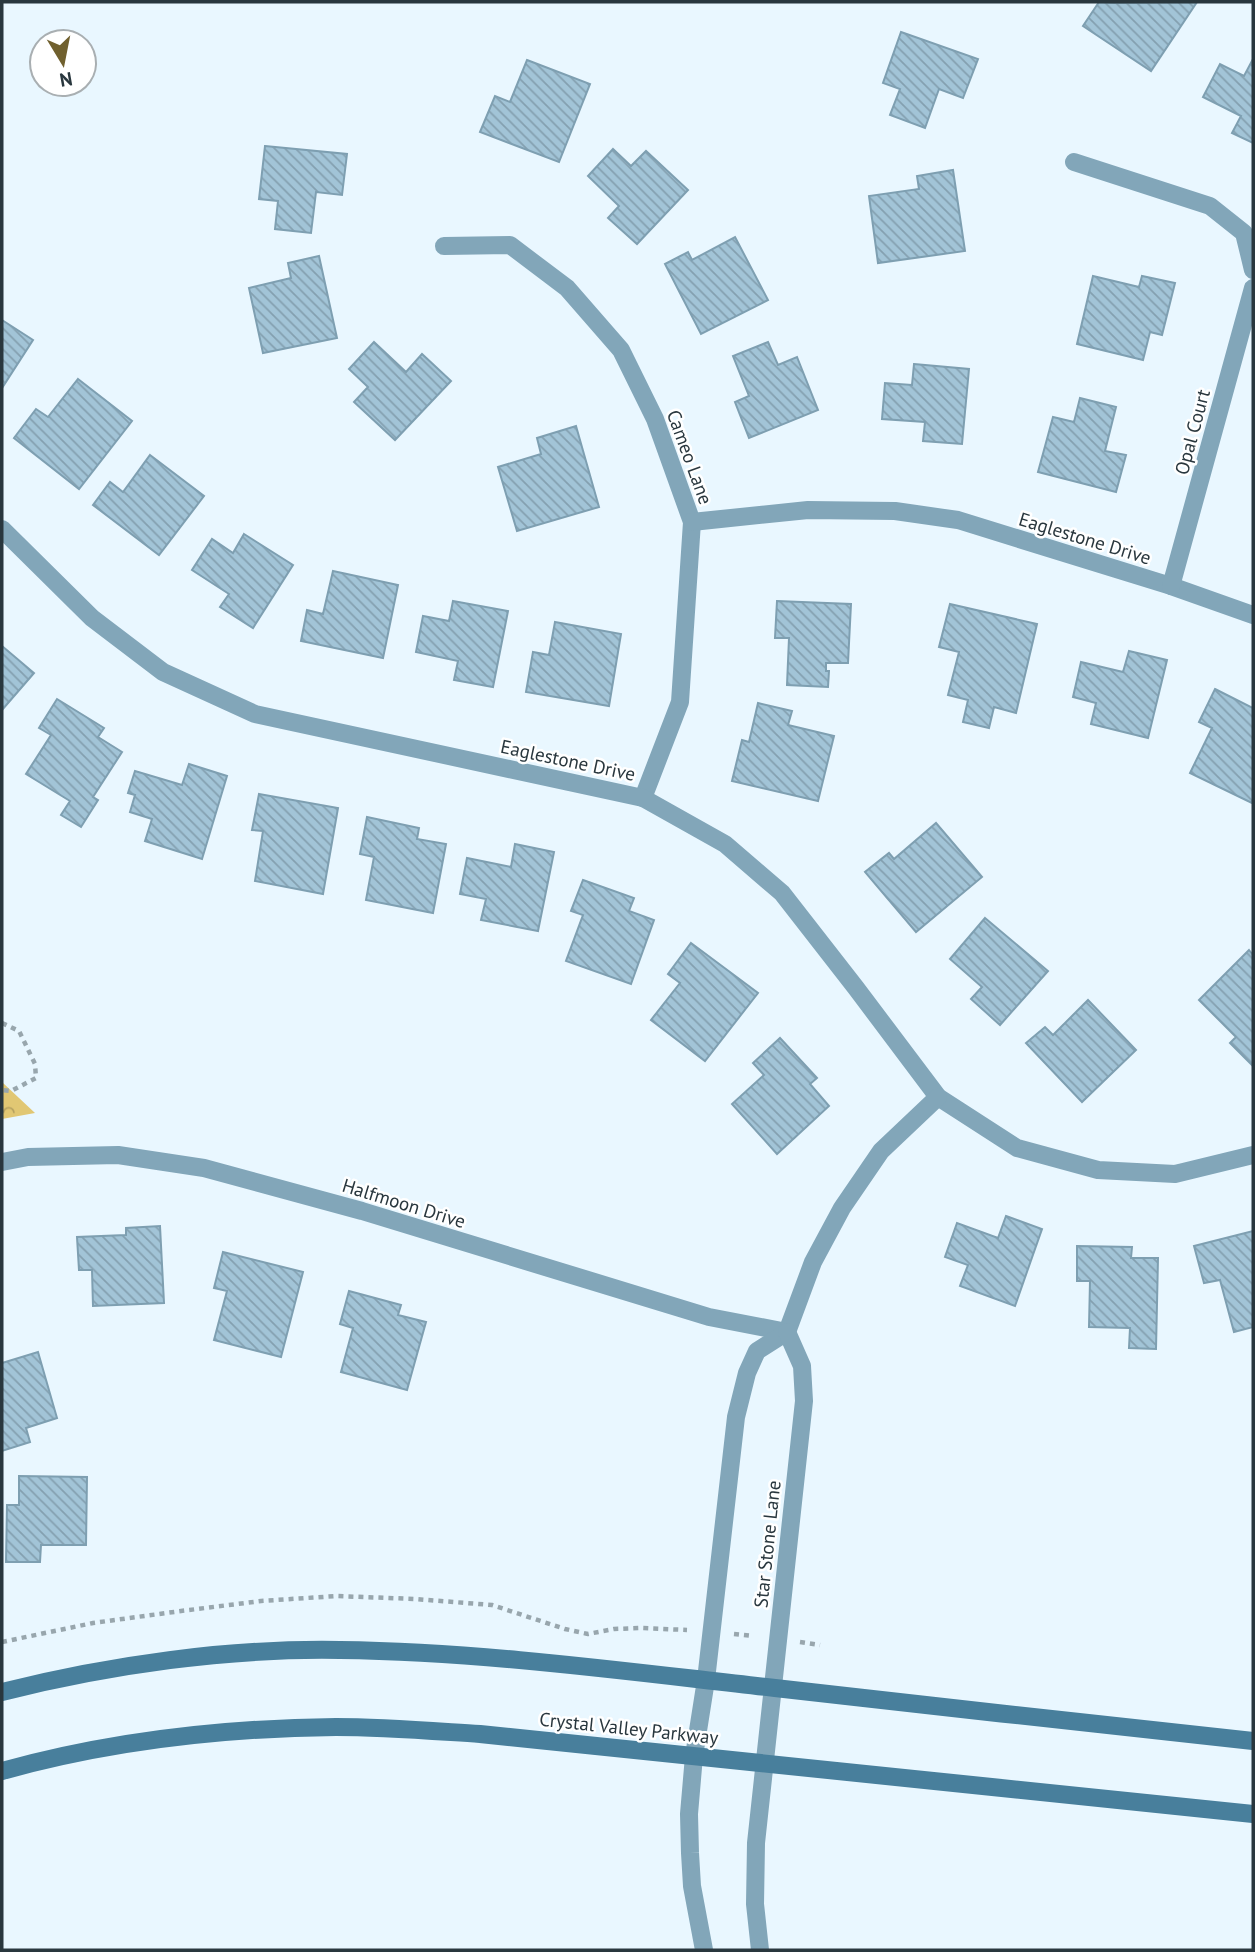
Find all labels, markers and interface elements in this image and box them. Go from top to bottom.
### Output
north arrow [28,28,98,98]
text: N [58,67,74,93]
street label: Opal Court [1169,386,1215,477]
street label: Cameo Lane [662,406,718,508]
street label: Eaglestone Drive [1016,506,1154,570]
street label: Eaglestone Drive [498,734,638,786]
street label: Halfmoon Drive [339,1173,469,1233]
street label: Star Stone Lane [748,1479,786,1609]
street label: Crystal Valley Parkway [538,1707,720,1749]

